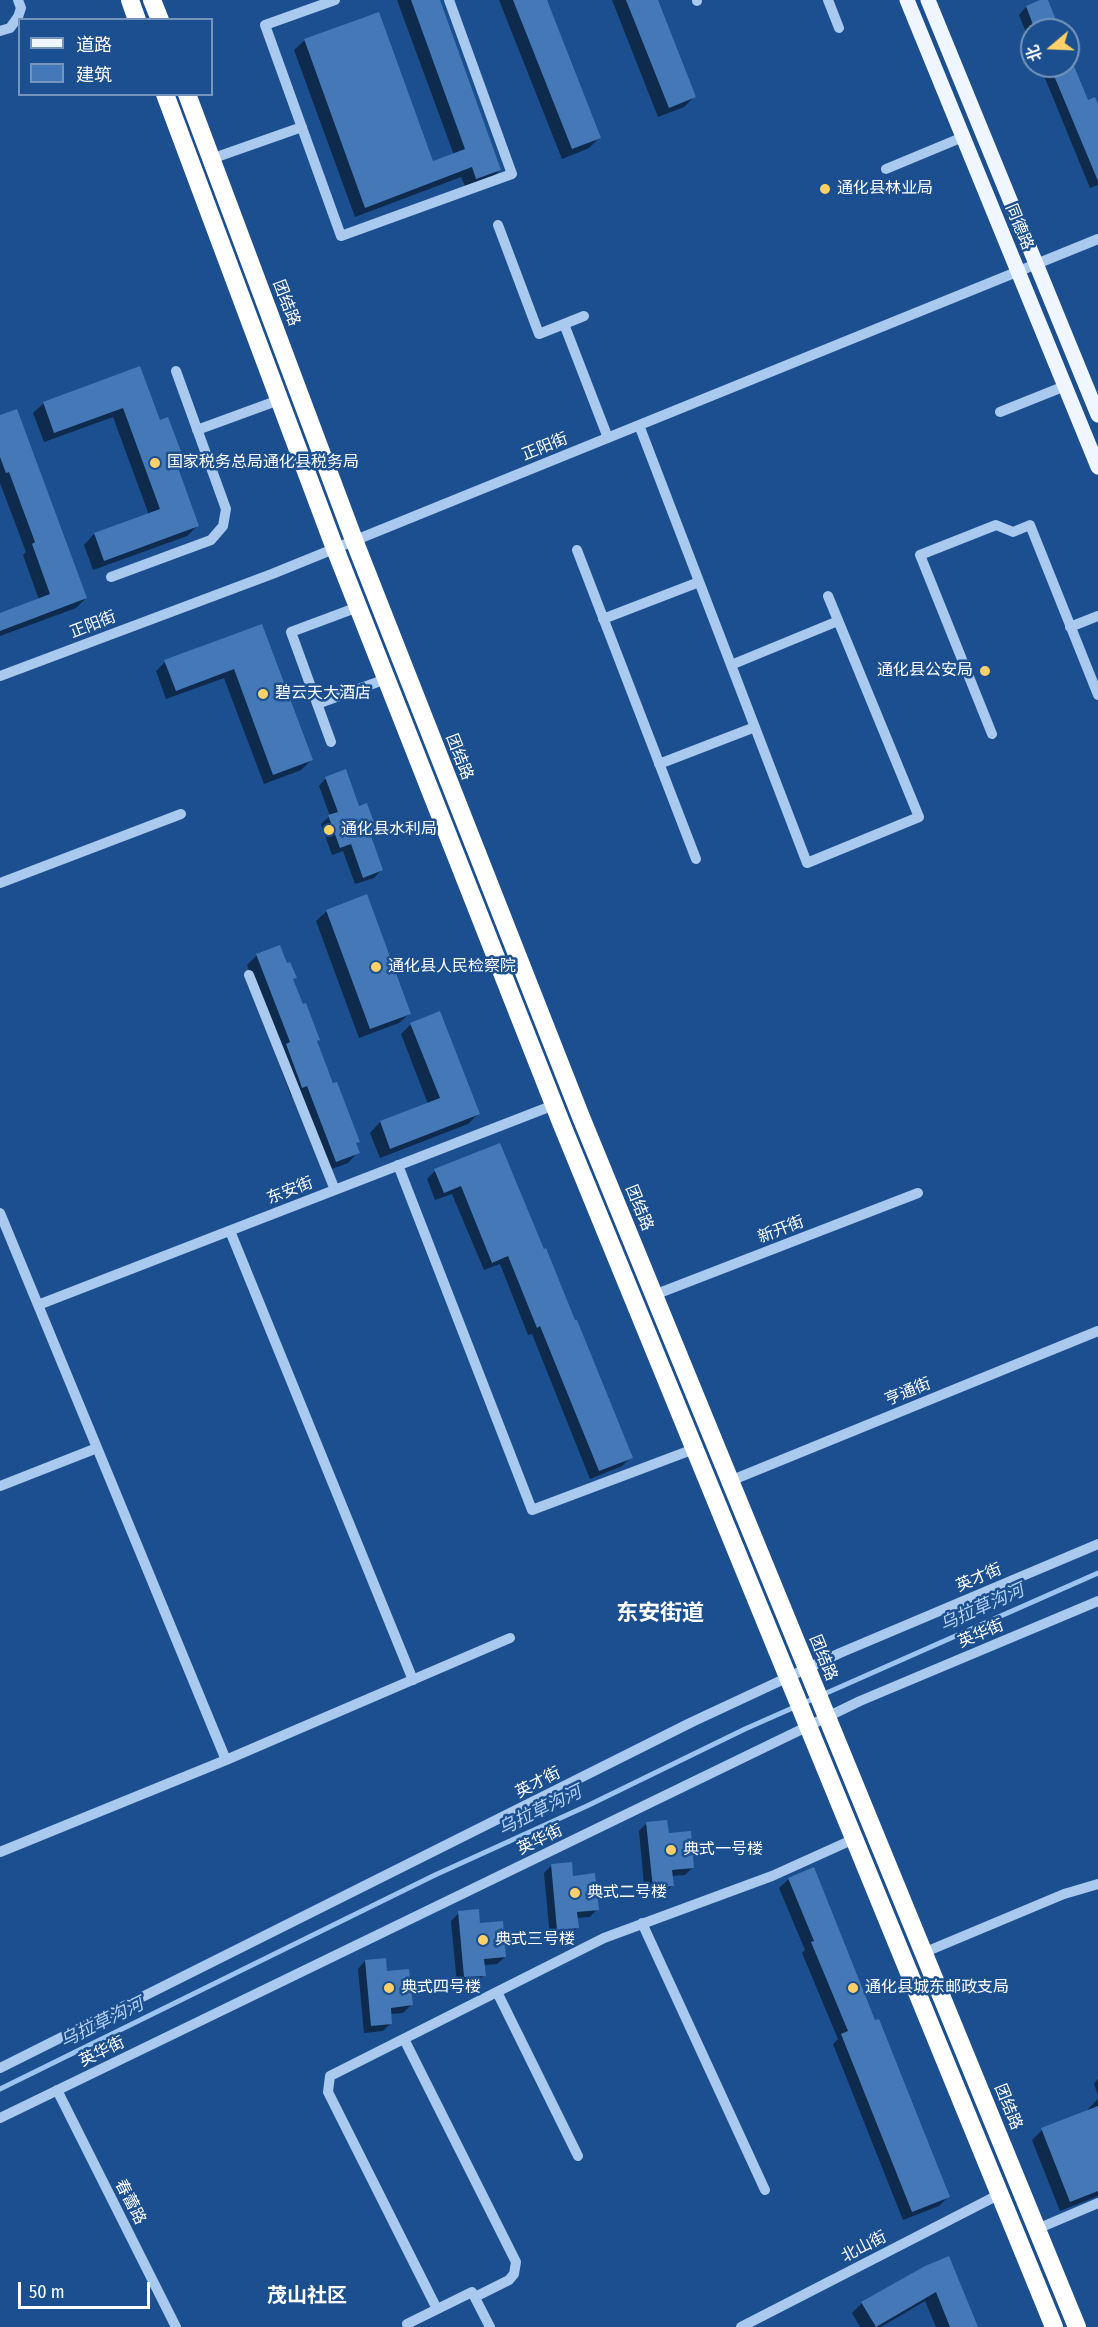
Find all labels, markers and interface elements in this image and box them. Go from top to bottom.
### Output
legend [18,18,213,96]
north arrow [1020,18,1080,78]
text: 道路 [76,34,112,56]
text: 北 [1023,43,1046,64]
text: 建筑 [76,64,112,86]
place label: 通化县林业局 [837,179,933,199]
marker: 通化县林业局 [818,182,832,196]
street label: 同德路 [1001,201,1037,253]
street label: 团结路 [268,277,304,329]
street label: 正阳街 [519,429,571,465]
place label: 国家税务总局通化县税务局 [167,453,359,473]
marker: 国家税务总局通化县税务局 [148,456,162,470]
street label: 正阳街 [67,607,119,643]
place label: 通化县公安局 [877,661,973,681]
marker: 通化县公安局 [978,664,992,678]
place label: 碧云天大酒店 [275,684,371,704]
marker: 碧云天大酒店 [256,687,270,701]
street label: 团结路 [441,731,477,783]
place label: 通化县水利局 [341,820,437,840]
marker: 通化县水利局 [322,823,336,837]
place label: 通化县人民检察院 [388,957,516,977]
marker: 通化县人民检察院 [369,960,383,974]
street label: 东安街 [264,1173,316,1209]
street label: 团结路 [621,1182,657,1234]
street label: 新开街 [755,1212,807,1248]
street label: 亨通街 [882,1374,934,1410]
street label: 英才街 [953,1560,1005,1596]
water label: 乌拉草沟河 [936,1580,1028,1636]
district label: 东安街道 [616,1601,704,1627]
street label: 英华街 [955,1616,1007,1652]
street label: 团结路 [805,1632,841,1684]
street label: 英才街 [512,1764,564,1802]
water label: 乌拉草沟河 [495,1782,585,1840]
street label: 英华街 [514,1821,566,1859]
place label: 典式一号楼 [683,1840,763,1860]
marker: 典式一号楼 [664,1843,678,1857]
place label: 典式二号楼 [587,1883,667,1903]
marker: 典式二号楼 [568,1886,582,1900]
place label: 典式三号楼 [495,1930,575,1950]
marker: 典式三号楼 [476,1933,490,1947]
place label: 典式四号楼 [401,1978,481,1998]
place label: 通化县城东邮政支局 [865,1978,1009,1998]
marker: 典式四号楼 [382,1981,396,1995]
marker: 通化县城东邮政支局 [846,1981,860,1995]
water label: 乌拉草沟河 [57,1994,147,2052]
street label: 英华街 [76,2033,128,2071]
street label: 团结路 [990,2081,1026,2133]
street label: 春蕾路 [111,2176,149,2228]
street label: 北山街 [838,2228,890,2266]
scale bar [21,2270,153,2308]
text: 50 m [29,2281,65,2303]
district label: 茂山社区 [267,2284,347,2308]

